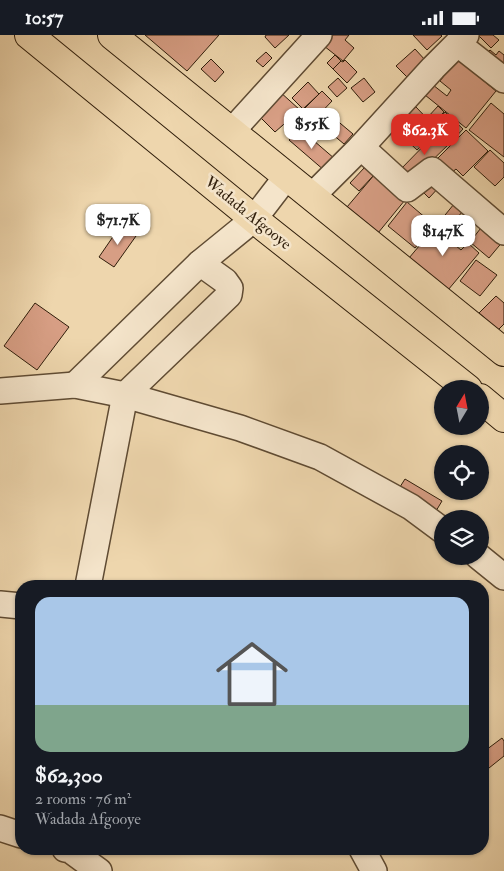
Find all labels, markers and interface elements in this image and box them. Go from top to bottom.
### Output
text: 10:57 [25,6,63,30]
pin: $55K [282,107,342,150]
pin: $62.3K [384,113,466,156]
text: $55K [295,114,329,134]
text: $62.3K [402,120,448,140]
street label: Wadada Afgooye [200,171,296,254]
pin: $71.7K [77,203,159,246]
text: $71.7K [96,210,140,230]
pin: $147K [408,215,478,257]
text: $147K [422,221,464,241]
north arrow [434,380,489,435]
map controls [434,380,489,565]
button: locate [434,445,489,500]
button: layers [434,510,489,565]
icon: home [207,629,297,719]
text: $62,300 [35,762,103,789]
text: 2 rooms · 76 m² [35,789,131,809]
text: Wadada Afgooye [35,809,141,829]

